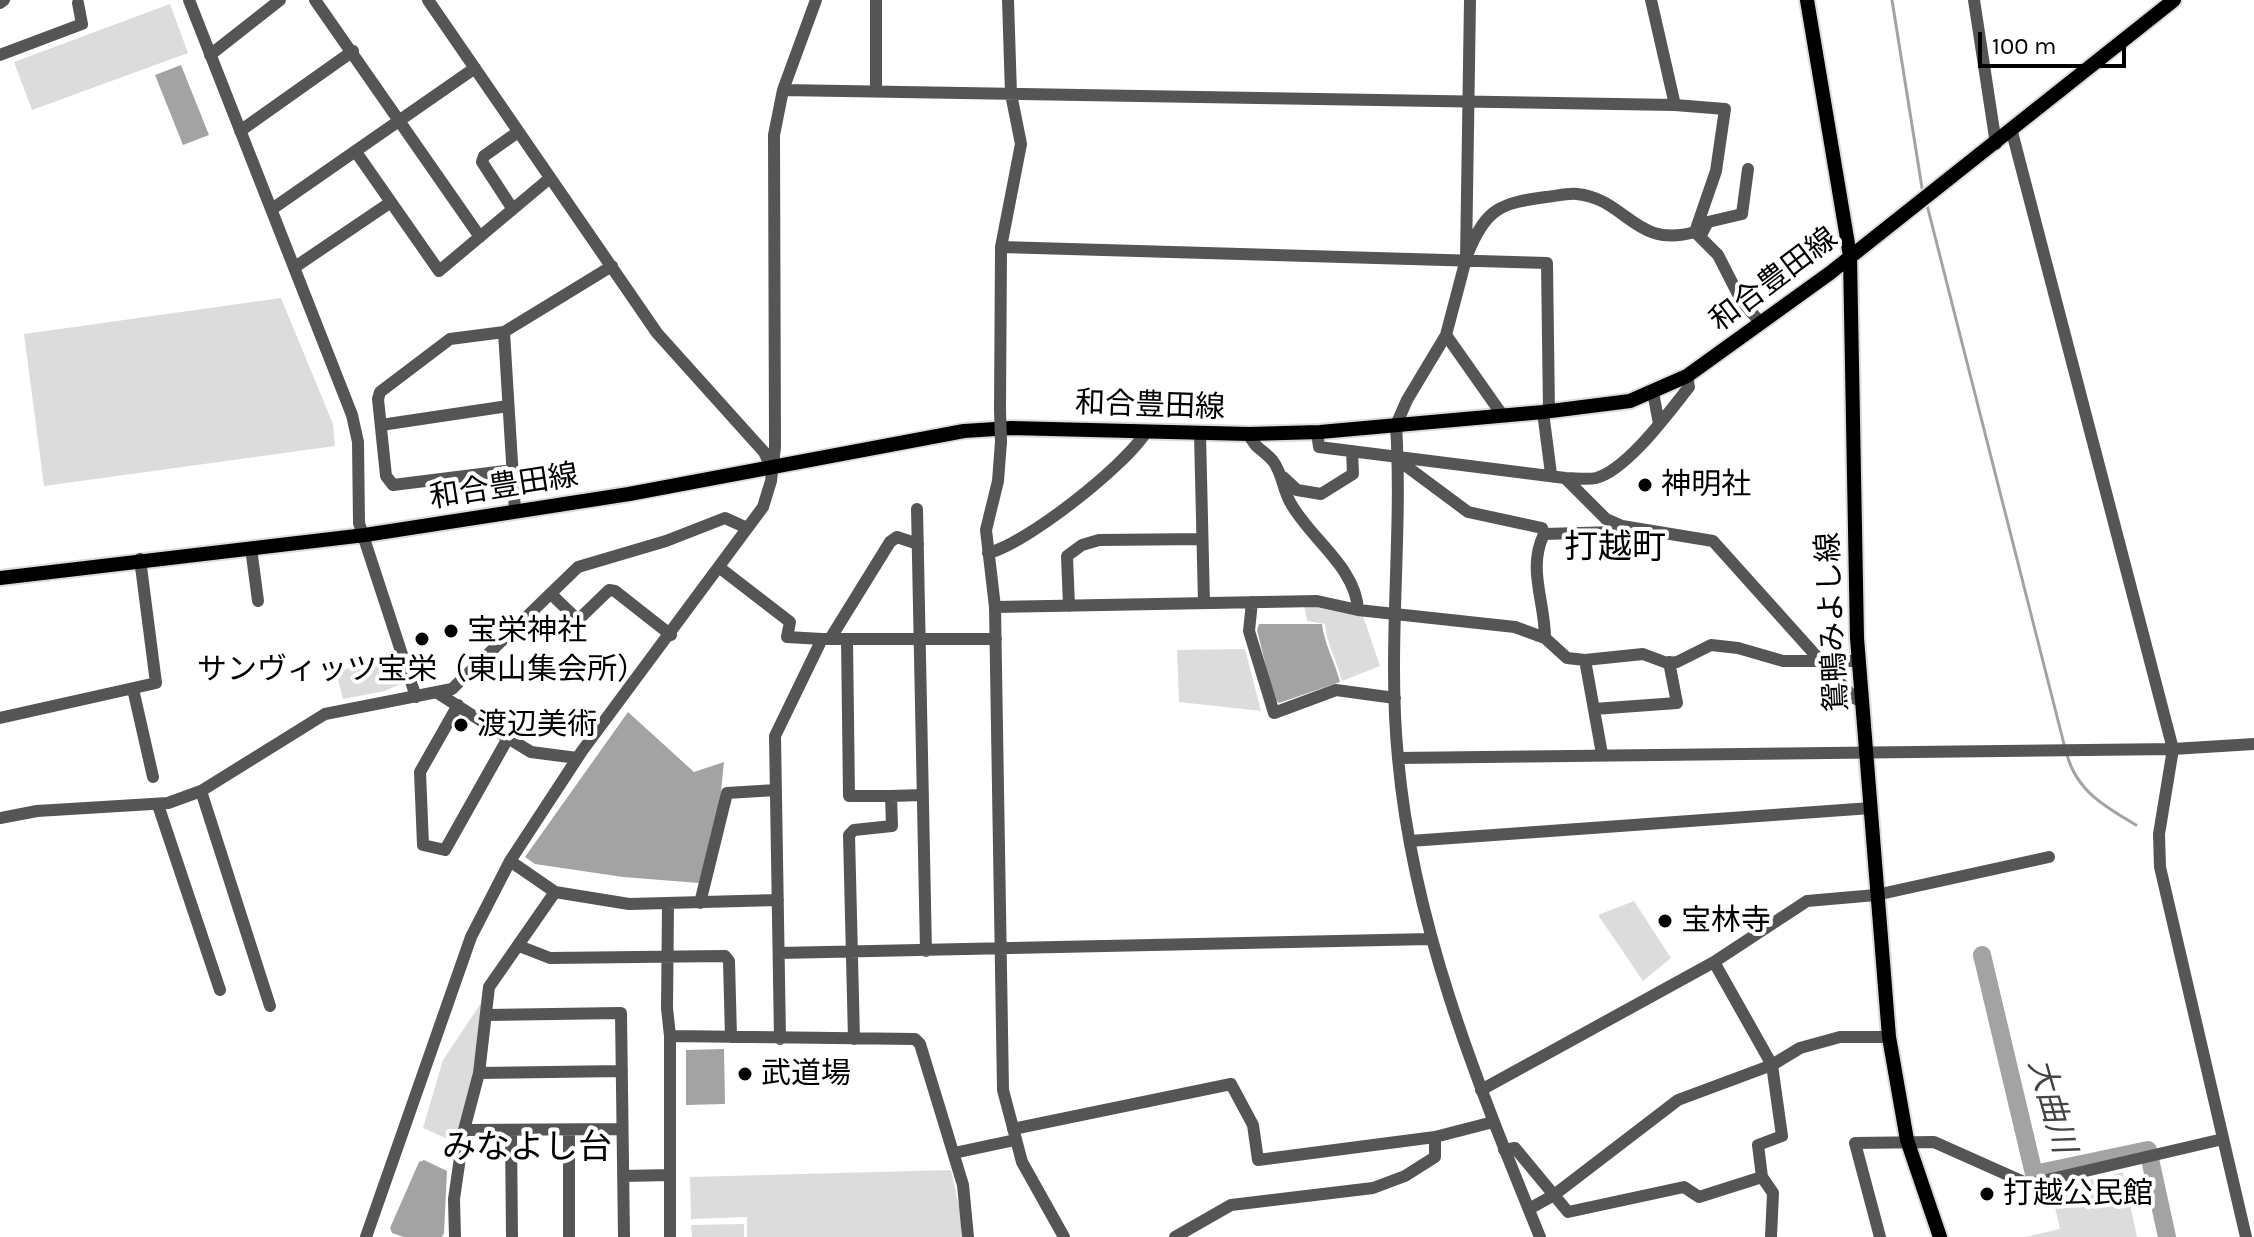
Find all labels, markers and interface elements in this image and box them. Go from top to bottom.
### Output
scale bar [1982,16,2130,66]
text: 100 m [1992,32,2057,60]
street label: 和合豊田線 [1703,220,1845,340]
street label: 和合豊田線 [1074,385,1226,427]
street label: 和合豊田線 [427,457,581,517]
place label: 神明社 [1661,467,1751,503]
marker: 神明社 [1636,476,1654,494]
district label: 打越町 [1564,528,1666,568]
street label: 鴛鴨みよし線 [1810,531,1856,713]
place label: 宝栄神社 [467,613,587,649]
marker: 宝栄神社 [442,622,460,640]
marker: サンヴィッツ宝栄（東山集会所） [413,630,431,648]
place label: サンヴィッツ宝栄（東山集会所） [197,652,647,688]
place label: 渡辺美術 [477,707,597,743]
marker: 渡辺美術 [452,716,470,734]
place label: 宝林寺 [1681,903,1771,939]
marker: 宝林寺 [1656,912,1674,930]
water label: 大曲川 [2019,1055,2083,1157]
place label: 武道場 [761,1056,851,1092]
marker: 武道場 [736,1065,754,1083]
district label: みなよし台 [442,1128,612,1168]
place label: 打越公民館 [2003,1176,2153,1212]
marker: 打越公民館 [1978,1185,1996,1203]

